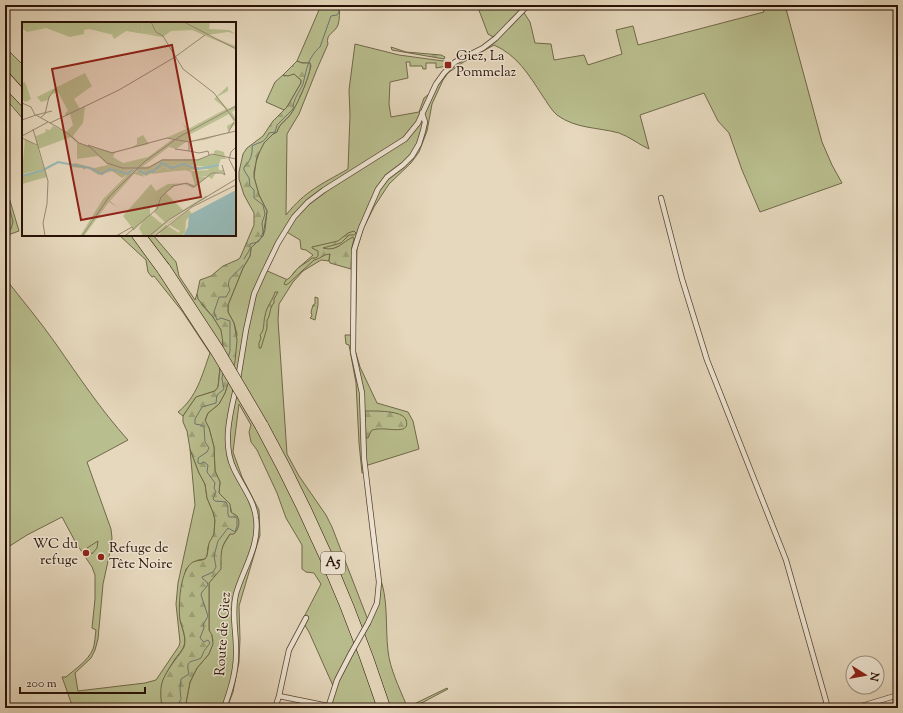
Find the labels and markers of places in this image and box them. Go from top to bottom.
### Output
place label: Giez, La Pommelaz [456,47,516,83]
marker: Giez, La Pommelaz [443,60,453,70]
place label: WC du refuge [33,535,78,571]
place label: Refuge de Tête Noire [109,539,173,575]
marker: WC du refuge [81,548,91,558]
marker: Refuge de Tête Noire [96,552,106,562]

